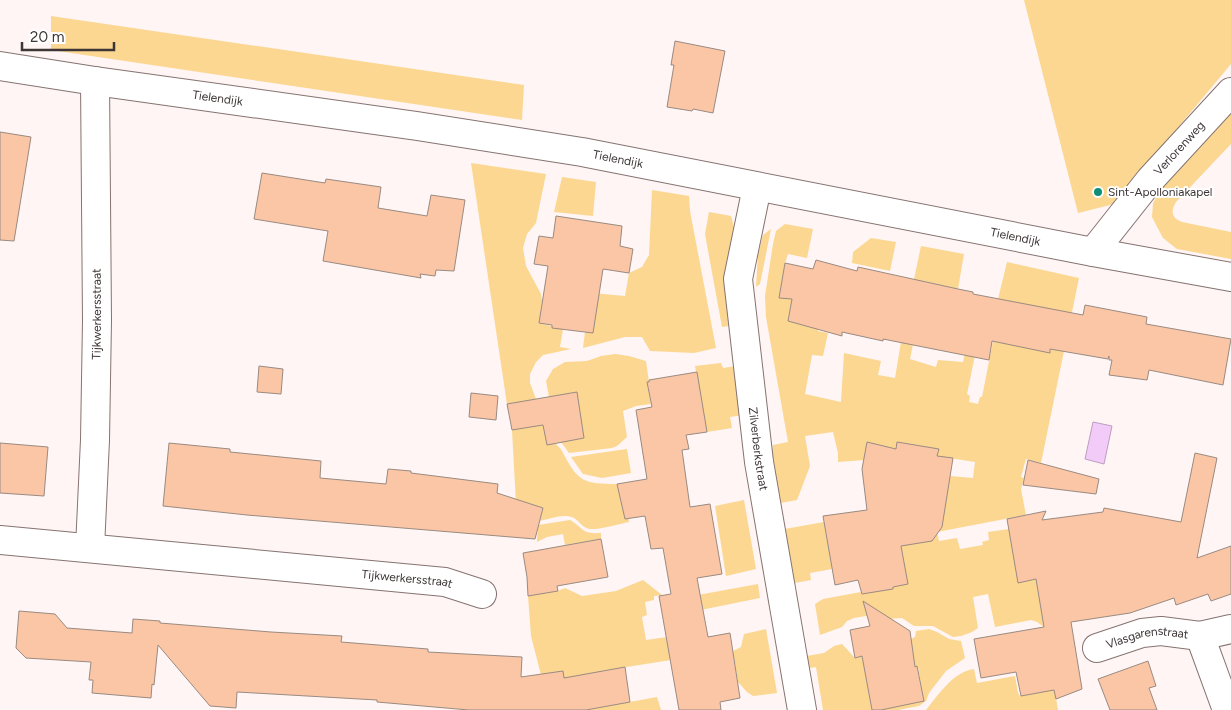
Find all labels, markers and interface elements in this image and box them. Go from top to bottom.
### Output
scale bar [22,20,115,52]
text: 20 m [30,28,64,46]
street label: Tielendijk [192,88,244,109]
street label: Verlorenweg [1151,118,1207,178]
street label: Tielendijk [592,147,644,171]
place label: Sint-Apolloniakapel [1108,185,1213,199]
marker: Sint-Apolloniakapel [1092,186,1104,198]
street label: Tielendijk [989,225,1042,249]
street label: Tijkwerkersstraat [89,268,104,360]
street label: Zilverberkstraat [746,406,771,492]
street label: Tijkwerkersstraat [361,567,455,591]
street label: Vlasgarenstraat [1104,624,1190,652]

